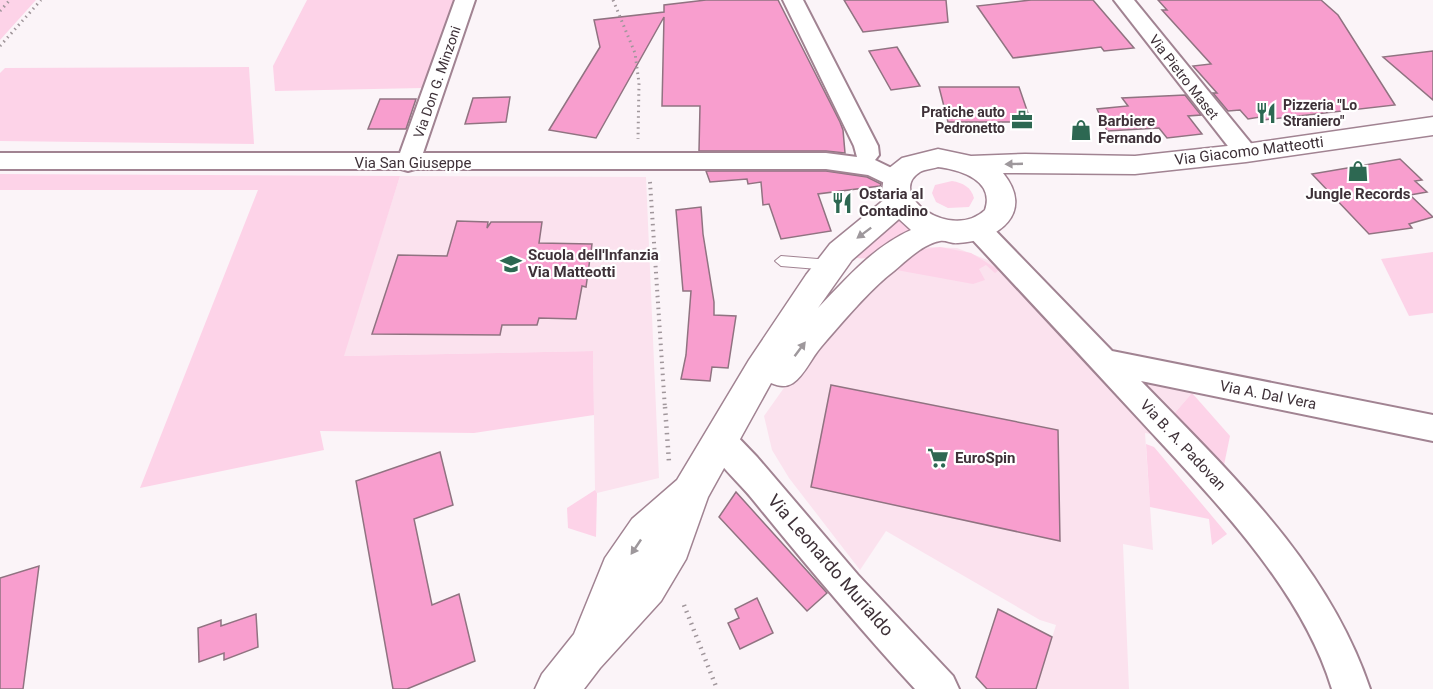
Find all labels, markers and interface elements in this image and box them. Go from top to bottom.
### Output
street label: Via Don G. Minzoni [410,24,464,140]
street label: Via Pietro Maset [1146,32,1222,123]
place label: Pizzeria "Lo Straniero" [1283,97,1357,129]
restaurant icon: Pizzeria "Lo Straniero" [1254,101,1278,125]
place label: Pratiche auto Pedronetto [921,104,1005,136]
office icon: Pratiche auto Pedronetto [1010,108,1034,132]
place label: Barbiere Fernando [1098,112,1161,147]
shop icon: Barbiere Fernando [1069,118,1093,142]
street label: Via Giacomo Matteotti [1173,133,1325,169]
street label: Via San Giuseppe [355,154,471,172]
one-way arrow [1004,159,1023,168]
shop icon: Jungle Records [1346,159,1370,183]
place label: Ostaria al Contadino [859,185,928,220]
place label: Jungle Records [1305,185,1411,203]
restaurant icon: Ostaria al Contadino [830,191,854,215]
one-way arrow [856,227,872,239]
place label: Scuola dell'Infanzia Via Matteotti [528,246,659,281]
school or university icon: Scuola dell'Infanzia Via Matteotti [499,252,523,276]
one-way arrow [794,341,806,357]
street label: Via A. Dal Vera [1218,377,1318,413]
street label: Via B. A. Padovan [1136,396,1230,494]
supermarket icon: EuroSpin [926,446,950,470]
place label: EuroSpin [955,449,1016,467]
street label: Via Leonardo Murialdo [764,490,898,640]
one-way arrow [631,539,642,555]

